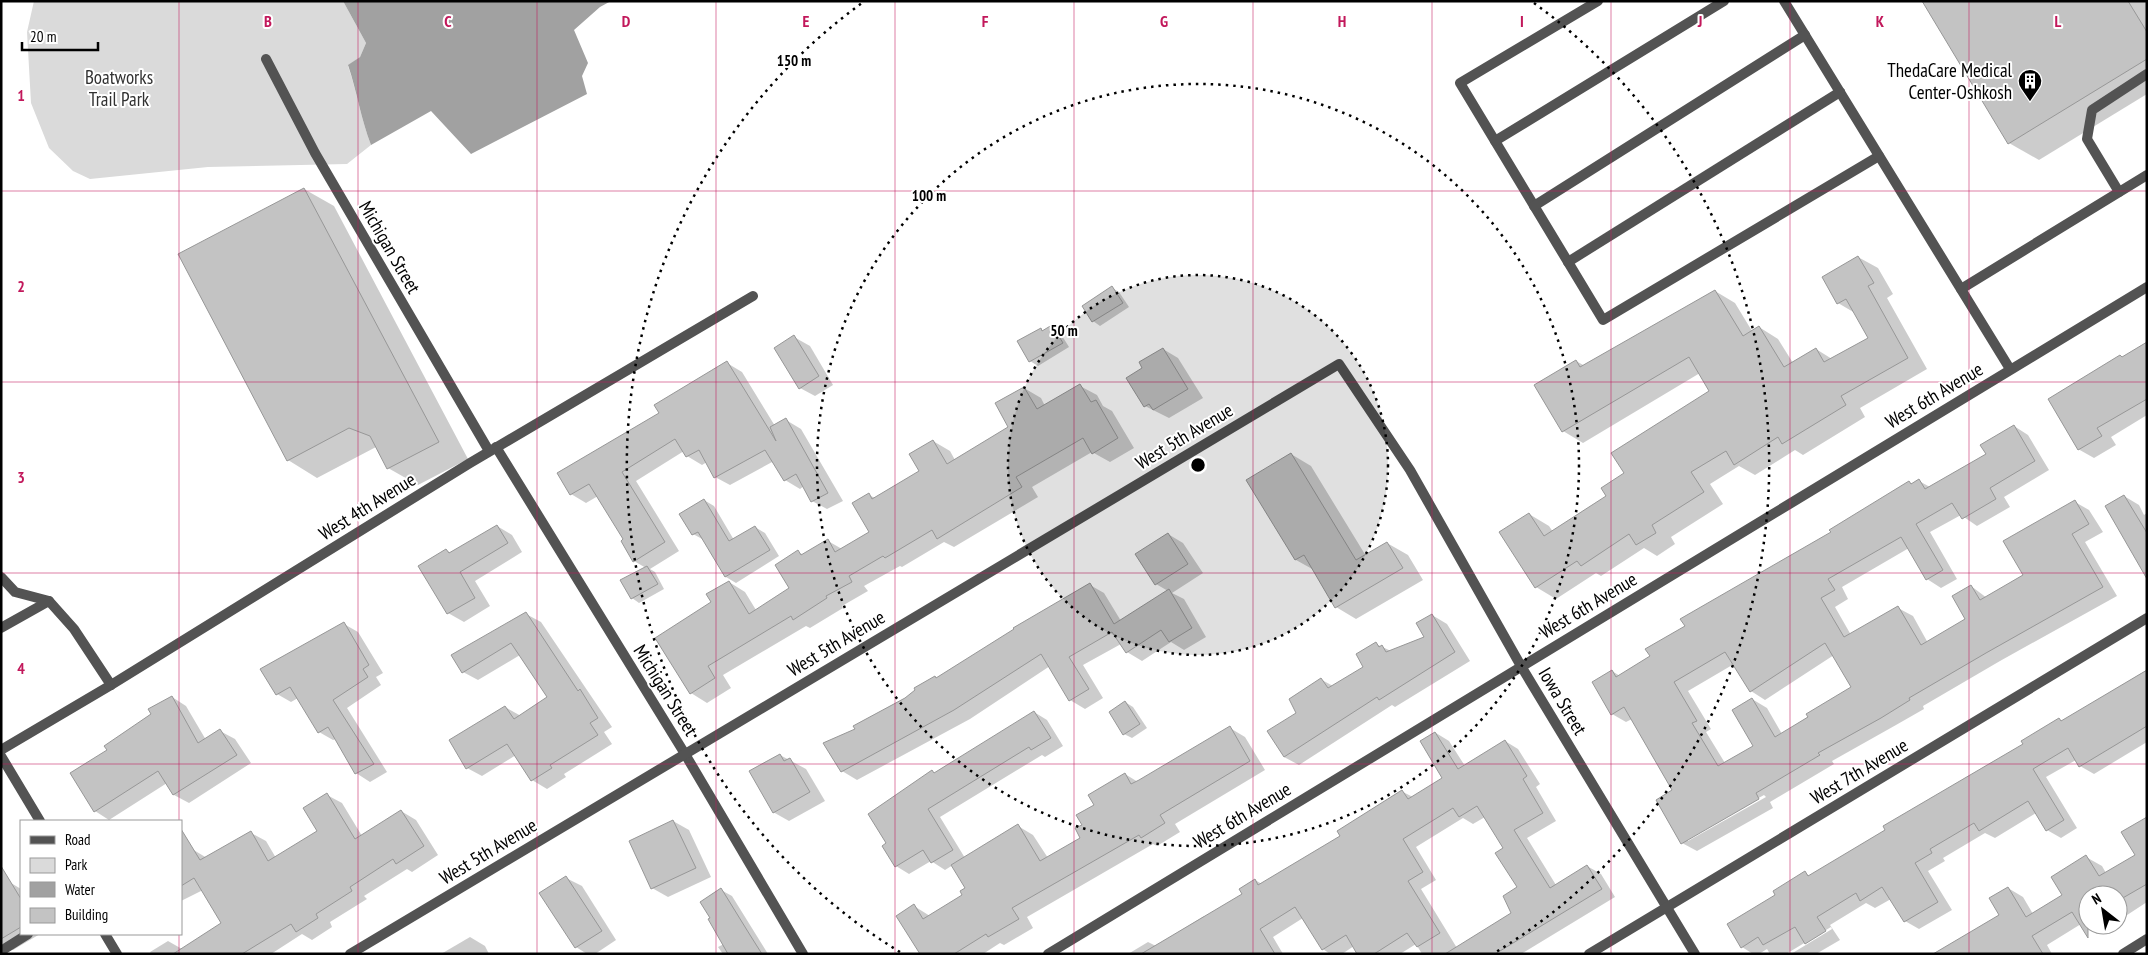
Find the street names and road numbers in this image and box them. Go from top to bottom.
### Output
street label: Michigan Street [354,196,427,298]
street label: West 6th Avenue [1881,356,1987,433]
street label: West 5th Avenue [1131,397,1237,474]
street label: West 4th Avenue [314,467,420,545]
street label: West 6th Avenue [1535,566,1641,643]
street label: West 5th Avenue [783,604,889,681]
street label: Michigan Street [629,640,704,741]
street label: Iowa Street [1533,663,1593,740]
street label: West 7th Avenue [1806,733,1912,809]
street label: West 6th Avenue [1189,776,1295,853]
street label: West 5th Avenue [435,812,541,889]

